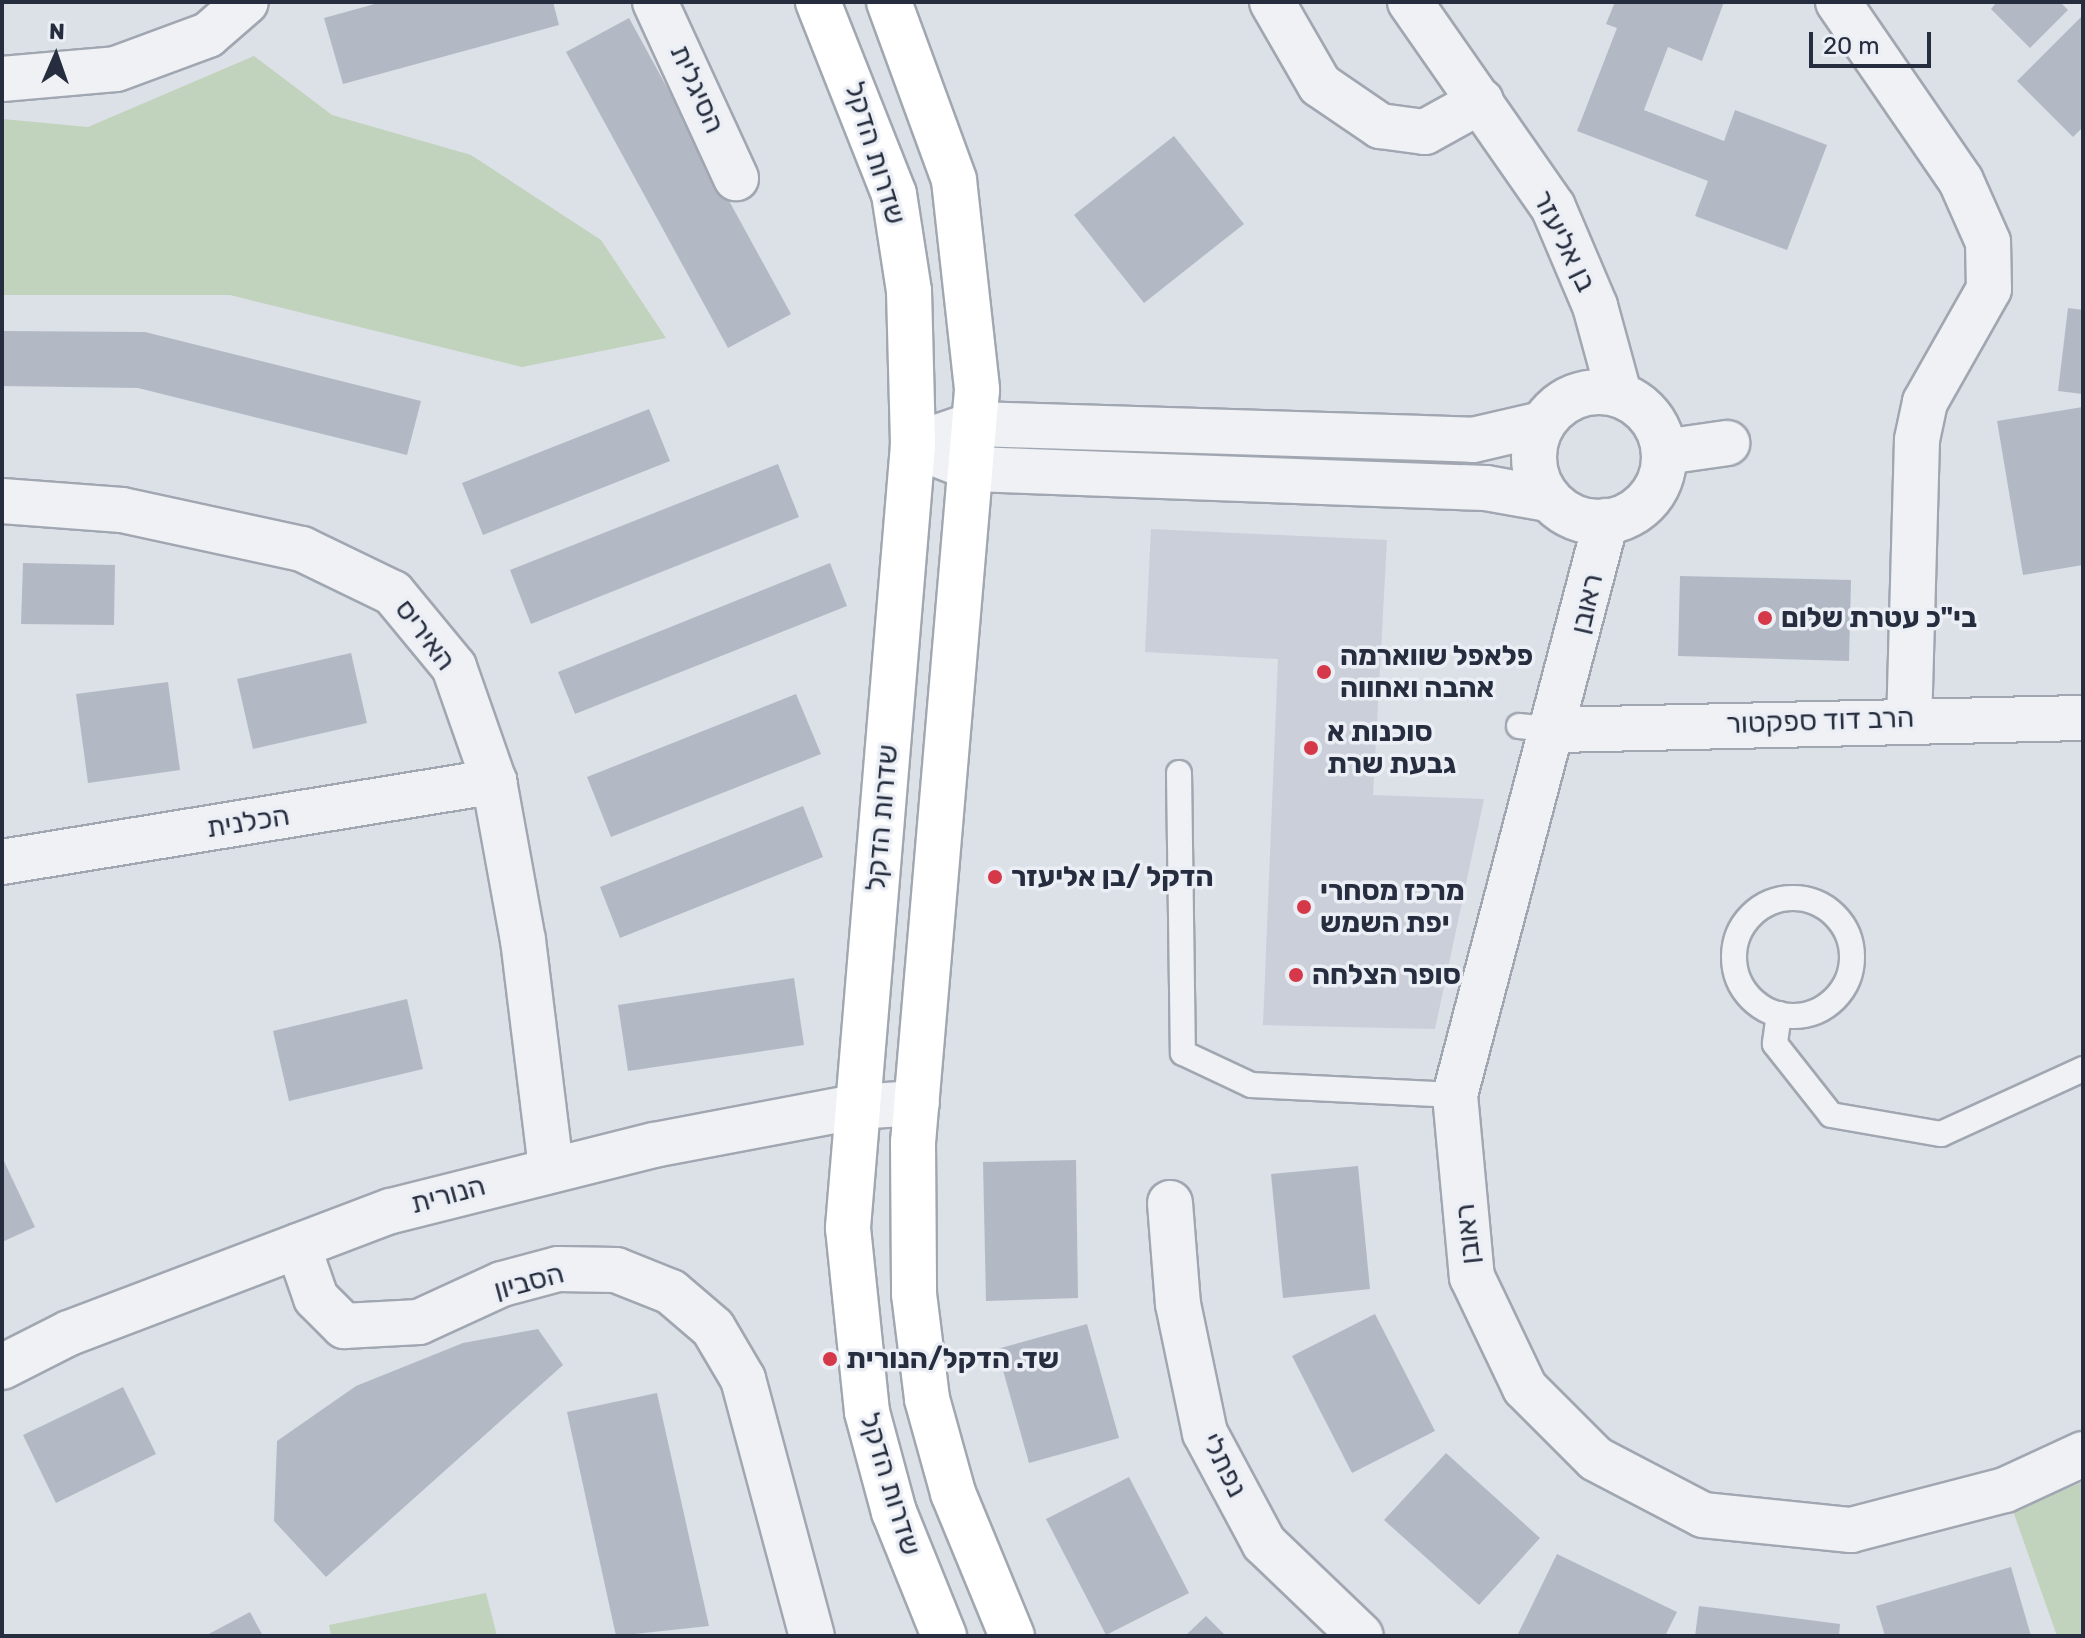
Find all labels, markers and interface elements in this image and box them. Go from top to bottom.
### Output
north arrow [16,16,96,96]
scale bar [1813,16,1935,66]
text: N [48,18,65,45]
text: 20 m [1823,32,1880,60]
street label: הסיגלית [663,40,731,138]
street label: שדרות הדקל [837,78,913,228]
street label: בן אליעזר [1525,185,1603,297]
street label: ראובן [1564,571,1610,637]
street label: האיריס [388,593,462,677]
place label: בי"כ עטרת שלום [1781,601,1977,635]
marker: בי"כ עטרת שלום [1756,609,1774,627]
place label: פלאפל שווארמה אהבה ואחווה [1340,639,1534,705]
marker: פלאפל שווארמה אהבה ואחווה [1315,663,1333,681]
street label: הרב דוד ספקטור [1725,701,1915,741]
place label: סוכנות א גבעת שרת [1327,715,1456,781]
marker: סוכנות א גבעת שרת [1302,739,1320,757]
street label: שדרות הדקל [859,743,905,893]
street label: הכלנית [204,799,292,845]
place label: הדקל /בן אליעזר [1011,860,1214,894]
marker: הדקל /בן אליעזר [986,868,1004,886]
place label: מרכז מסחרי יפת השמש [1320,874,1465,940]
marker: מרכז מסחרי יפת השמש [1295,898,1313,916]
place label: סופר הצלחה [1312,958,1461,992]
marker: סופר הצלחה [1287,966,1305,984]
street label: הנורית [407,1169,489,1221]
street label: ראובן [1448,1202,1488,1266]
street label: הסביון [490,1257,568,1307]
place label: שד. הדקל/הנורית [846,1342,1059,1376]
marker: שד. הדקל/הנורית [821,1350,839,1368]
street label: שדרות הדקל [852,1409,928,1559]
street label: נפתלי [1194,1428,1254,1502]

